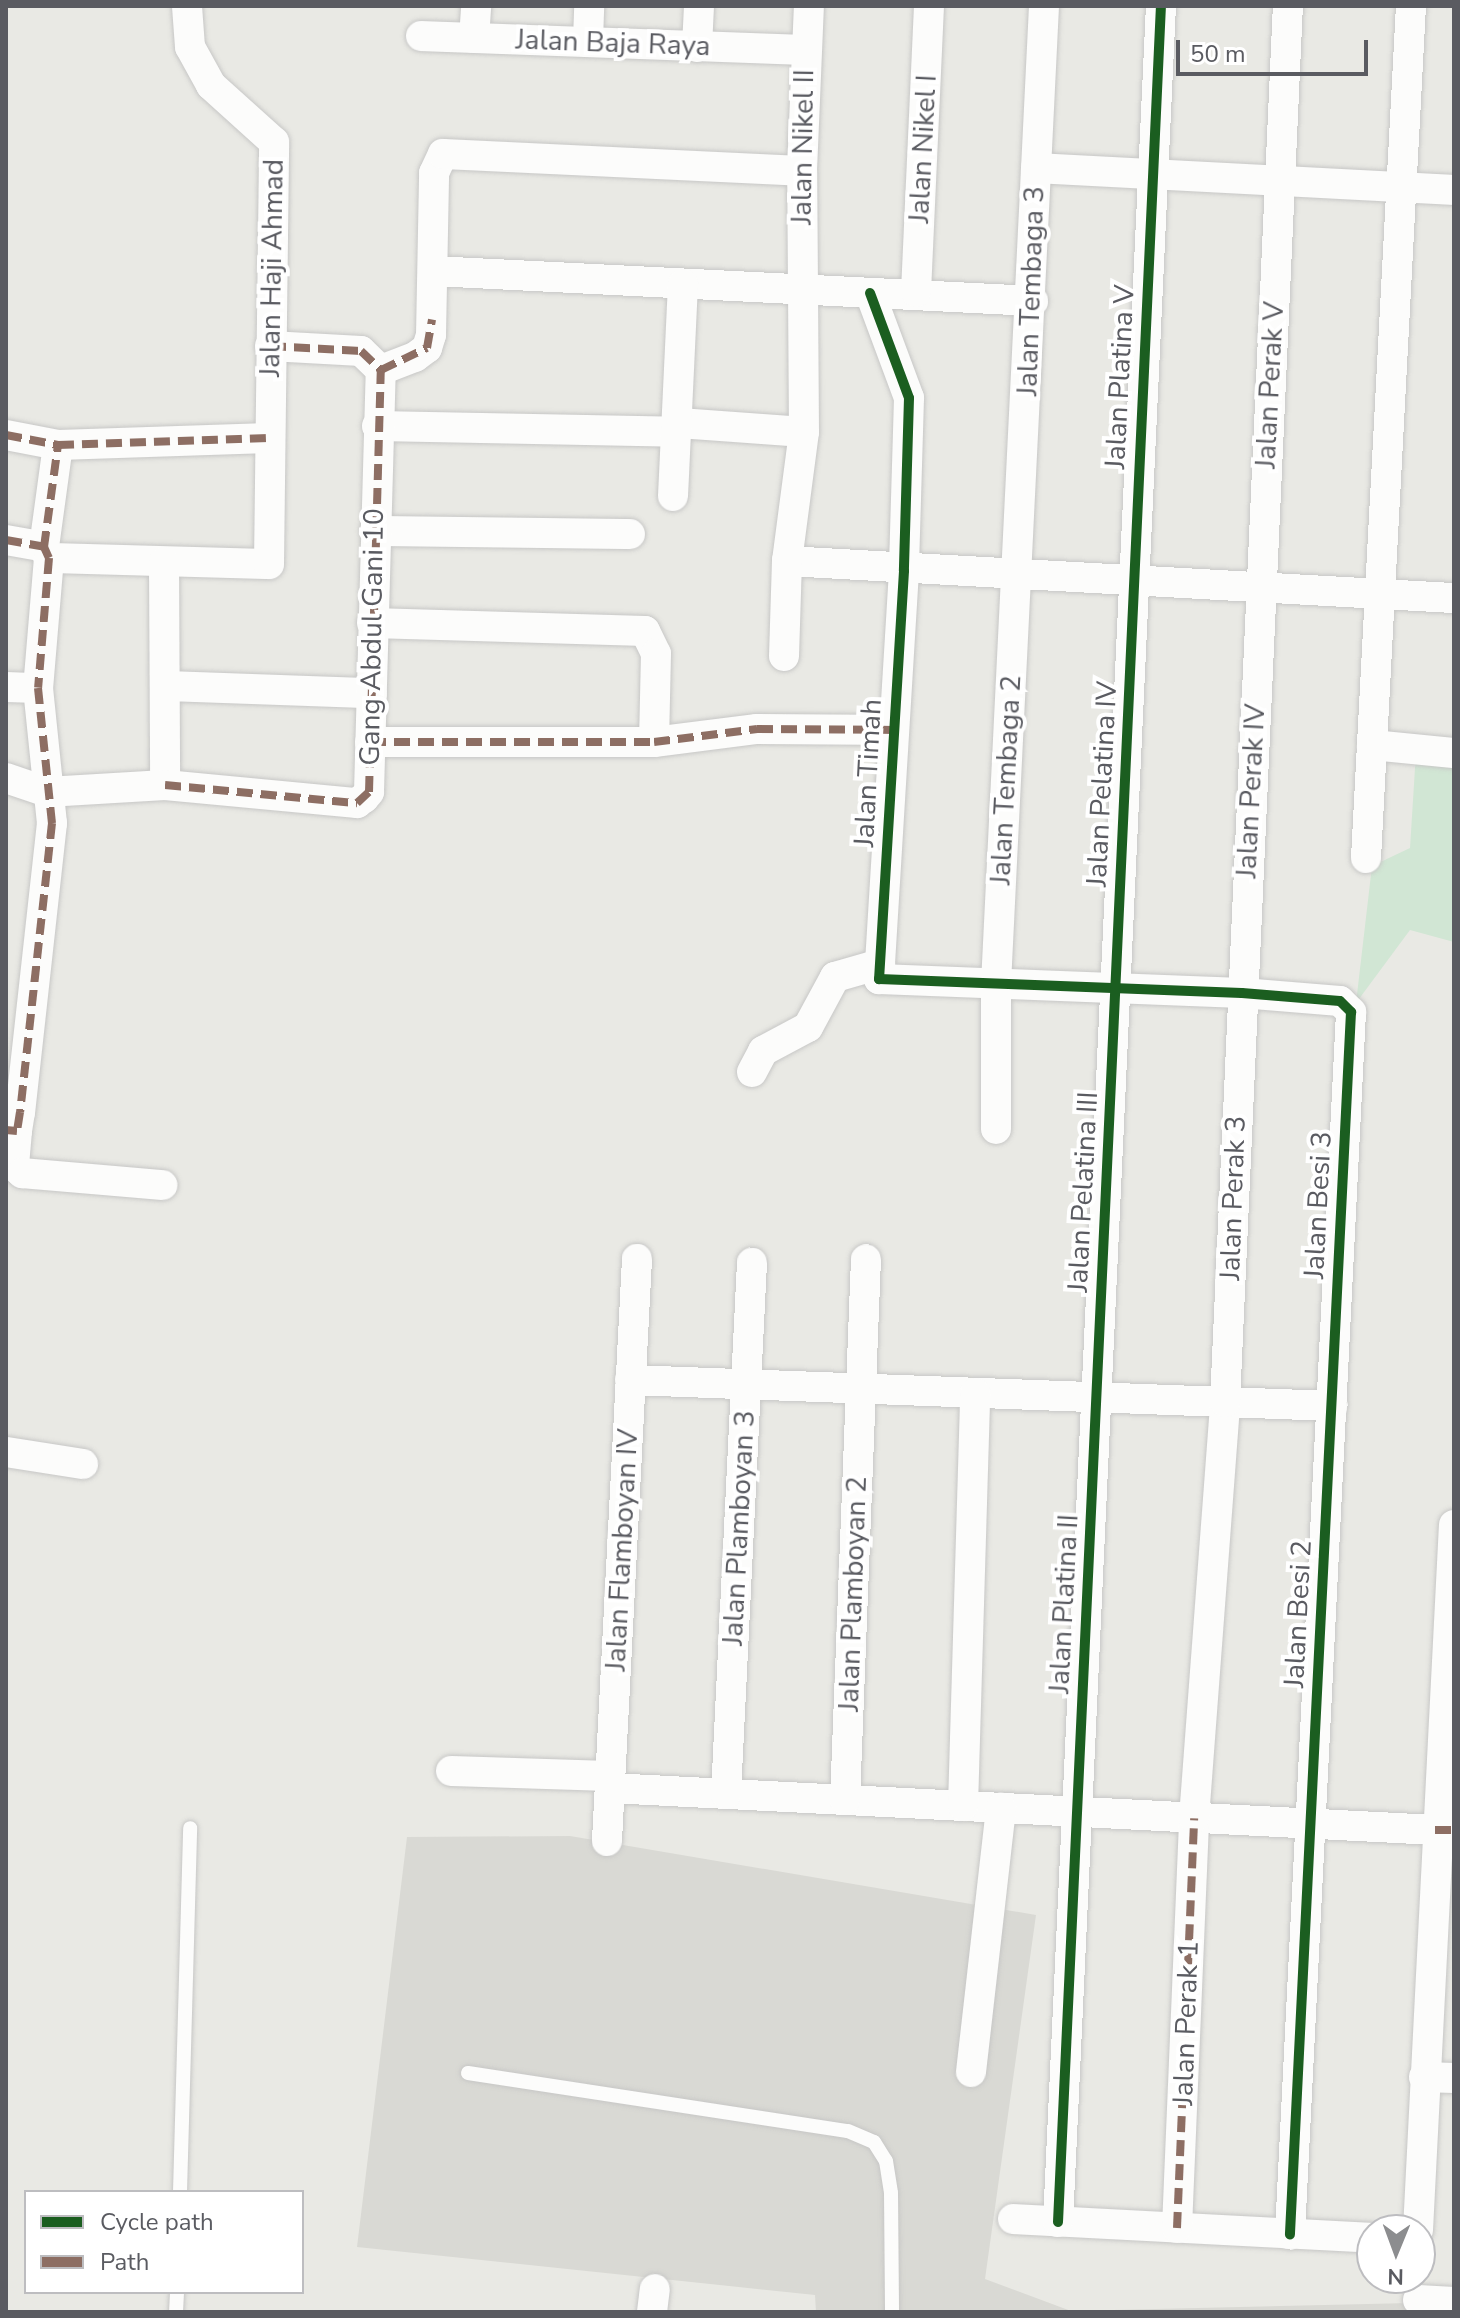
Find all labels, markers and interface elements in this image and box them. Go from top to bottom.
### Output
street label: Jalan Baja Raya [515,23,711,63]
scale bar [1180,24,1372,74]
text: 50 m [1190,38,1246,70]
street label: Jalan Nikel II [785,69,821,225]
street label: Jalan Nikel I [902,74,944,224]
street label: Jalan Haji Ahmad [253,159,291,377]
street label: Jalan Tembaga 3 [1011,185,1051,397]
street label: Jalan Platina V [1098,284,1142,470]
street label: Jalan Perak V [1249,301,1291,469]
street label: Gang Abdul Gani 10 [353,508,391,766]
street label: Jalan Tembaga 2 [984,674,1028,886]
street label: Jalan Pelatina IV [1080,680,1124,888]
street label: Jalan Timah [847,698,889,848]
street label: Jalan Perak IV [1230,703,1272,879]
street label: Jalan Pelatina III [1061,1091,1105,1293]
street label: Jalan Perak 3 [1213,1115,1253,1281]
street label: Jalan Besi 3 [1297,1130,1339,1280]
street label: Jalan Plamboyan 3 [716,1410,762,1646]
street label: Jalan Flamboyan IV [599,1428,645,1672]
street label: Jalan Plamboyan 2 [832,1476,874,1712]
street label: Jalan Platina II [1043,1513,1085,1695]
street label: Jalan Besi 2 [1277,1539,1319,1689]
street label: Jalan Perak 1 [1166,1940,1206,2106]
legend [24,2190,304,2294]
text: Cycle path [100,2206,214,2238]
north arrow [1356,2214,1436,2294]
text: Path [100,2246,149,2278]
text: N [1387,2261,1404,2291]

